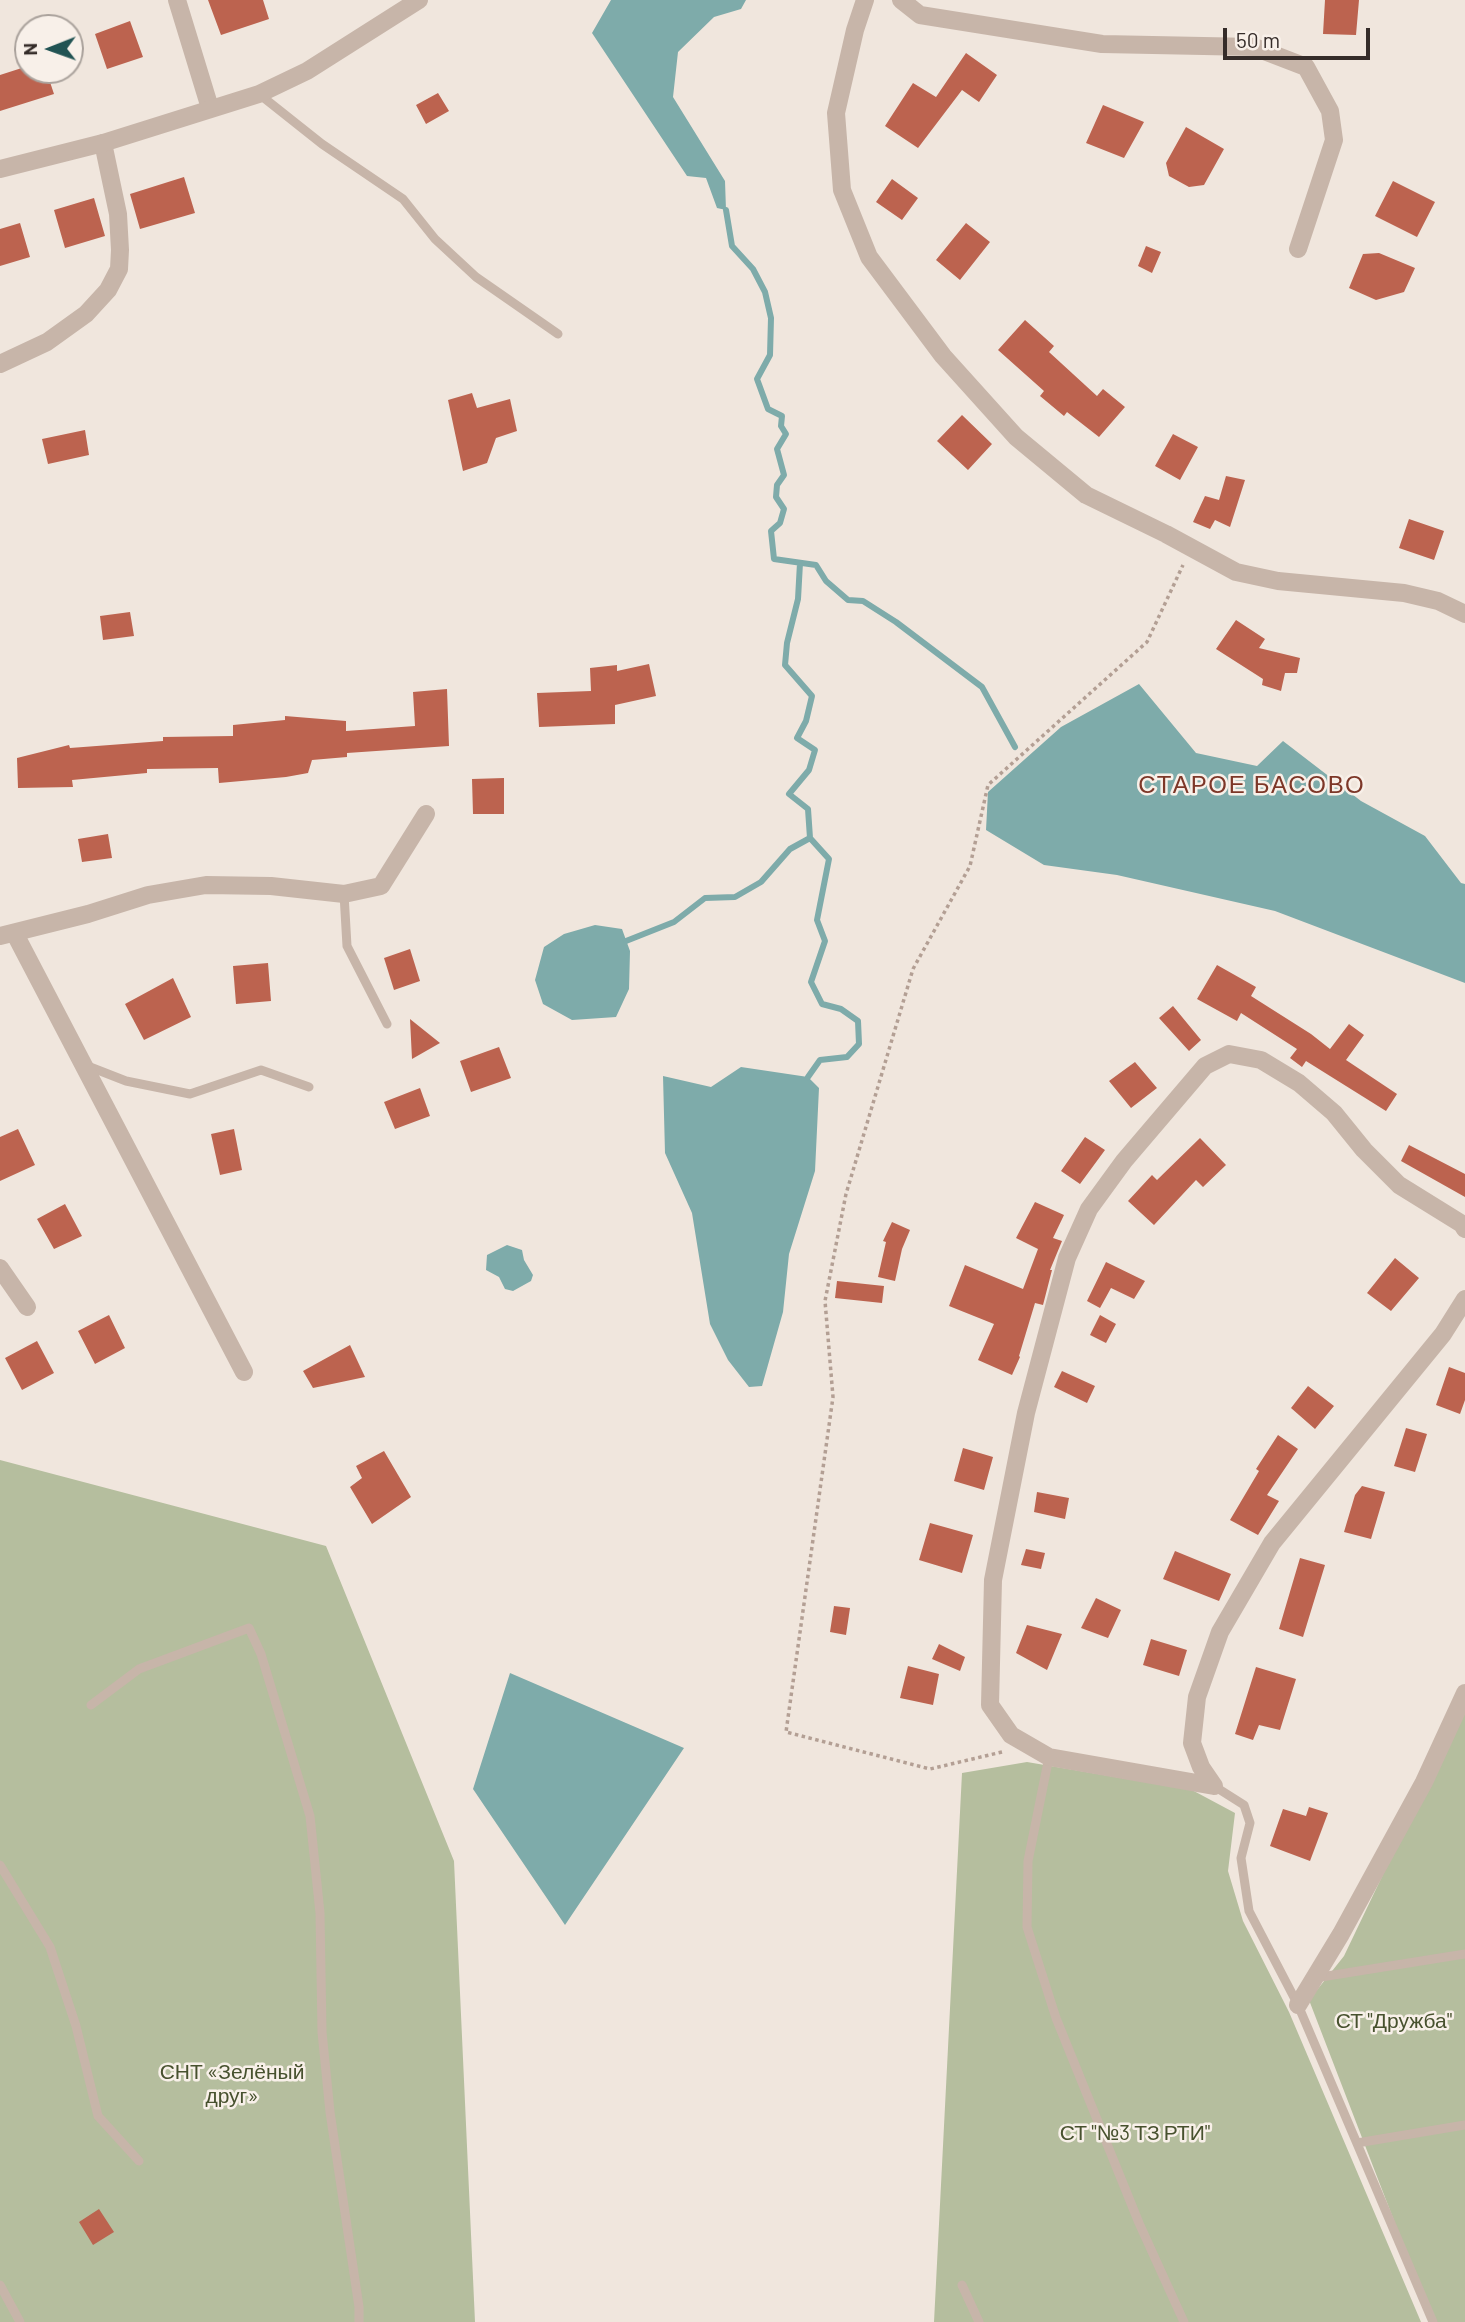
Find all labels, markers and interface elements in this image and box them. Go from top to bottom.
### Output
north arrow [14,14,84,84]
scale bar [1227,14,1374,58]
text: 50 m [1236,27,1280,52]
text: N [18,43,41,56]
district label: СТАРОЕ БАСОВО [1140,771,1364,799]
park label: СТ "Дружба" [1336,2008,1452,2034]
park label: СНТ «Зелёный друг» [160,2059,304,2109]
park label: СТ "№3 ТЗ РТИ" [1060,2120,1210,2146]

